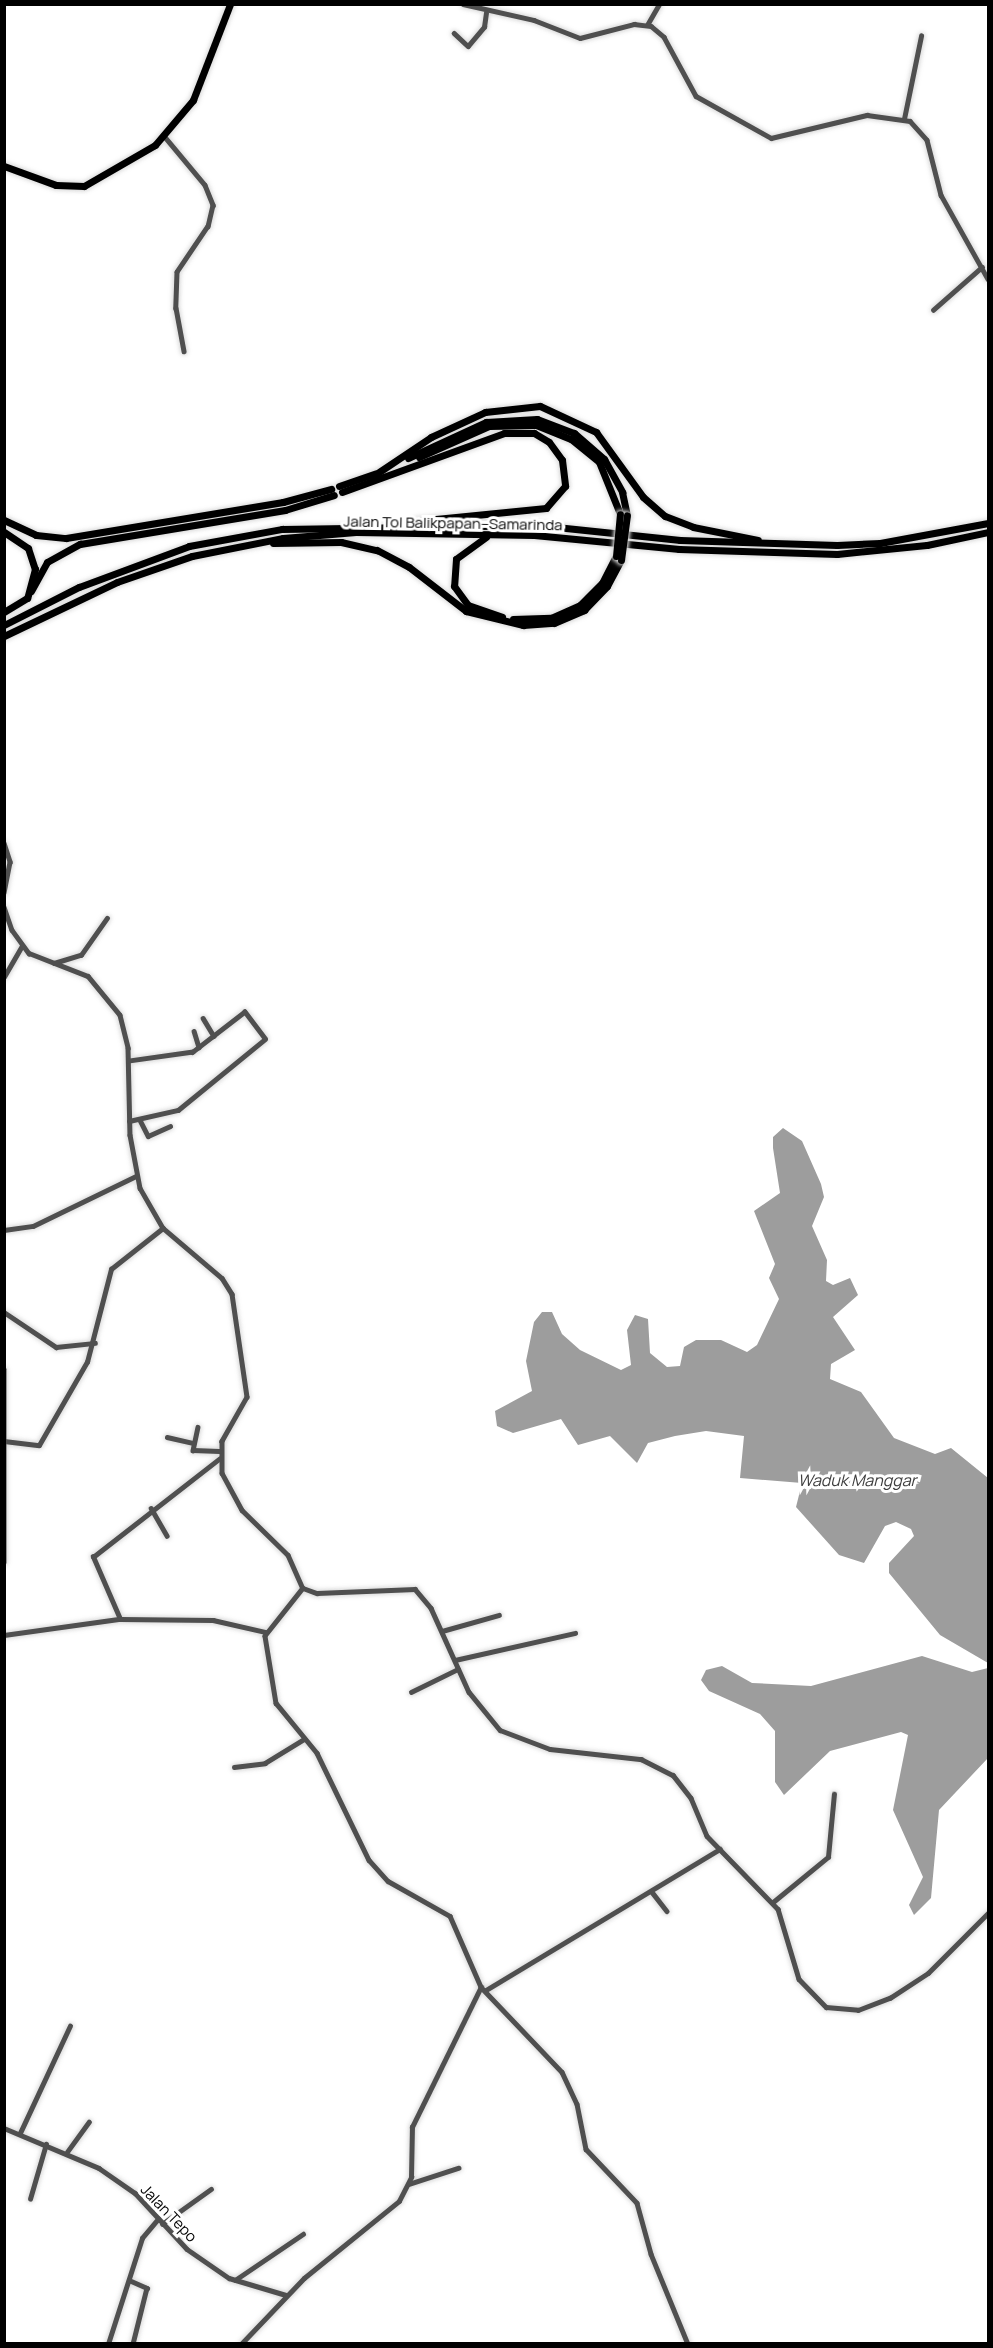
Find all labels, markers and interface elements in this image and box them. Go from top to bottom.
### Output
street label: Jalan Tol Balikpapan–Samarinda [343,512,563,534]
water label: Waduk Manggar [798,1470,916,1490]
street label: Jalan Tepo [137,2180,201,2246]

